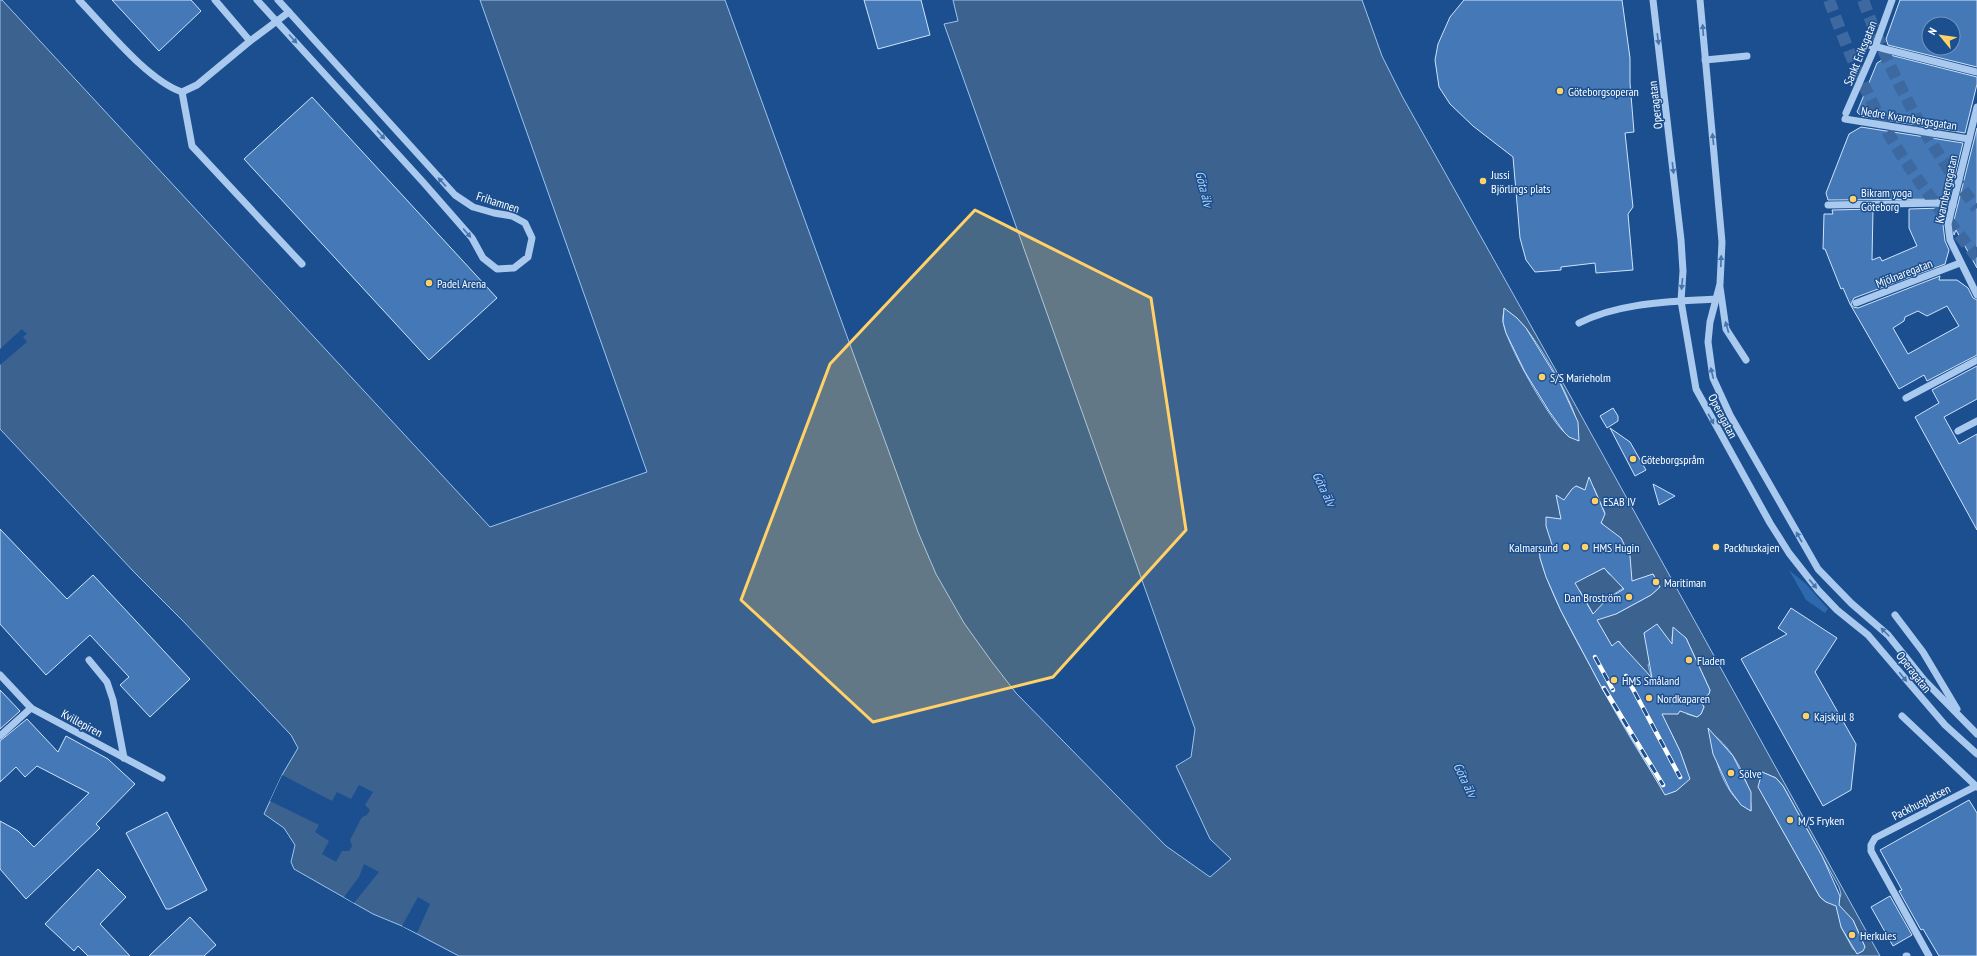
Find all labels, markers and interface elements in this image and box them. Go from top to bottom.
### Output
north arrow [1921,16,1961,56]
street label: Sankt Eriksgatan [1840,18,1880,88]
one-way arrow [1699,24,1706,36]
text: N [1925,25,1940,37]
one-way arrow [1655,33,1661,45]
one-way arrow [288,34,298,44]
street label: Operagatan [1645,80,1665,130]
place label: Göteborgsoperan [1568,84,1639,99]
marker: Göteborgsoperan [1555,86,1565,96]
street label: Nedre Kvarnbergsgatan [1860,103,1958,133]
one-way arrow [376,130,385,141]
one-way arrow [1709,133,1716,145]
street label: Kvarnbergsgatan [1931,153,1961,225]
one-way arrow [1670,162,1676,174]
place label: Jussi Björlings plats [1490,167,1550,196]
water label: Göta älv [1191,169,1217,211]
one-way arrow [438,176,447,187]
marker: Jussi Björlings plats [1478,176,1488,186]
place label: Bikram yoga Göteborg [1861,185,1912,214]
street label: Frihamnen [475,188,521,216]
marker: Bikram yoga Göteborg [1848,194,1858,204]
one-way arrow [462,227,471,238]
one-way arrow [1718,255,1725,267]
street label: Mjölnaregatan [1873,255,1935,291]
place label: Padel Arena [437,276,486,291]
marker: Padel Arena [424,278,434,288]
one-way arrow [1679,278,1686,290]
one-way arrow [1724,320,1730,332]
one-way arrow [1708,367,1714,379]
place label: S/S Marieholm [1550,370,1611,385]
marker: S/S Marieholm [1537,372,1547,382]
street label: Operagatan [1705,391,1741,441]
one-way arrow [1708,413,1714,424]
place label: Göteborgspråm [1641,452,1704,467]
marker: Göteborgspråm [1628,454,1638,464]
water label: Göta älv [1308,469,1341,511]
place label: ESAB IV [1603,494,1636,509]
marker: ESAB IV [1590,496,1600,506]
one-way arrow [1795,531,1802,543]
place label: Kalmarsund [1509,540,1558,555]
place label: HMS Hugin [1593,540,1639,555]
place label: Packhuskajen [1724,540,1780,555]
marker: Kalmarsund [1561,542,1571,552]
marker: HMS Hugin [1580,542,1590,552]
marker: Packhuskajen [1711,542,1721,552]
place label: Maritiman [1664,575,1706,590]
marker: Maritiman [1651,577,1661,587]
one-way arrow [1809,579,1818,589]
place label: Dan Broström [1564,590,1621,605]
marker: Dan Broström [1624,592,1634,602]
one-way arrow [1880,627,1890,637]
street label: Operagatan [1893,648,1935,696]
place label: Fladen [1697,653,1725,668]
marker: Fladen [1684,655,1694,665]
one-way arrow [1899,672,1907,683]
place label: HMS Småland [1622,673,1680,688]
marker: HMS Småland [1609,675,1619,685]
place label: Nordkaparen [1657,691,1710,706]
marker: Nordkaparen [1644,693,1654,703]
street label: Kvillepiren [59,706,105,740]
place label: Kajskjul 8 [1814,709,1854,724]
marker: Kajskjul 8 [1801,711,1811,721]
water label: Göta älv [1449,760,1482,802]
place label: Sölve [1739,766,1762,781]
marker: Sölve [1726,768,1736,778]
street label: Packhusplatsen [1889,781,1953,823]
place label: M/S Fryken [1798,813,1844,828]
marker: M/S Fryken [1785,815,1795,825]
place label: Herkules [1860,928,1896,943]
marker: Herkules [1847,930,1857,940]

